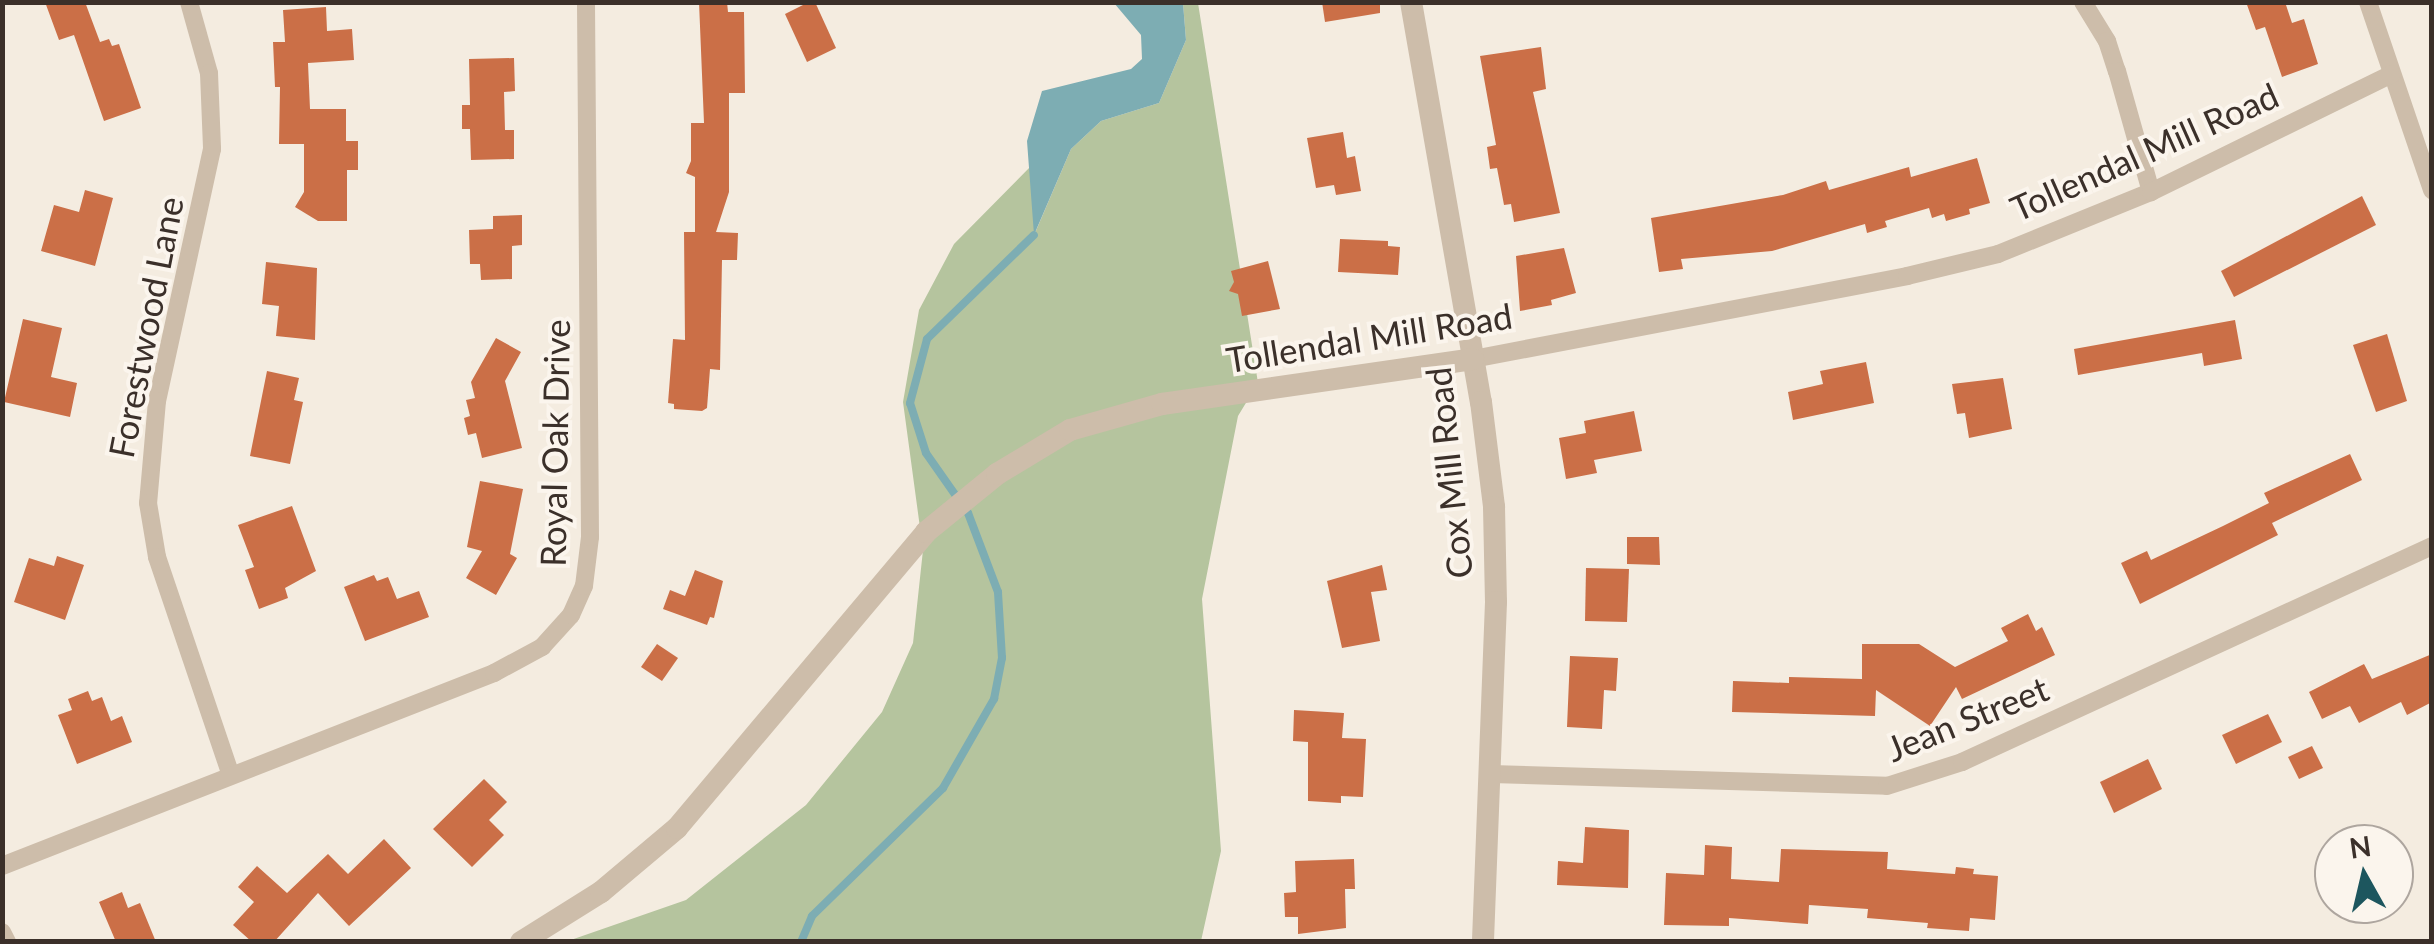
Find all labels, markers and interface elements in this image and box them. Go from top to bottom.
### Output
street label: Tollendal Mill Road [2004,73,2284,229]
street label: Forestwood Lane [99,193,191,461]
street label: Tollendal Mill Road [1223,294,1515,380]
street label: Royal Oak Drive [531,319,577,567]
street label: Cox Mill Road [1416,365,1480,581]
street label: Jean Street [1880,667,2054,769]
north arrow [2314,824,2414,924]
text: N [2347,828,2373,865]

